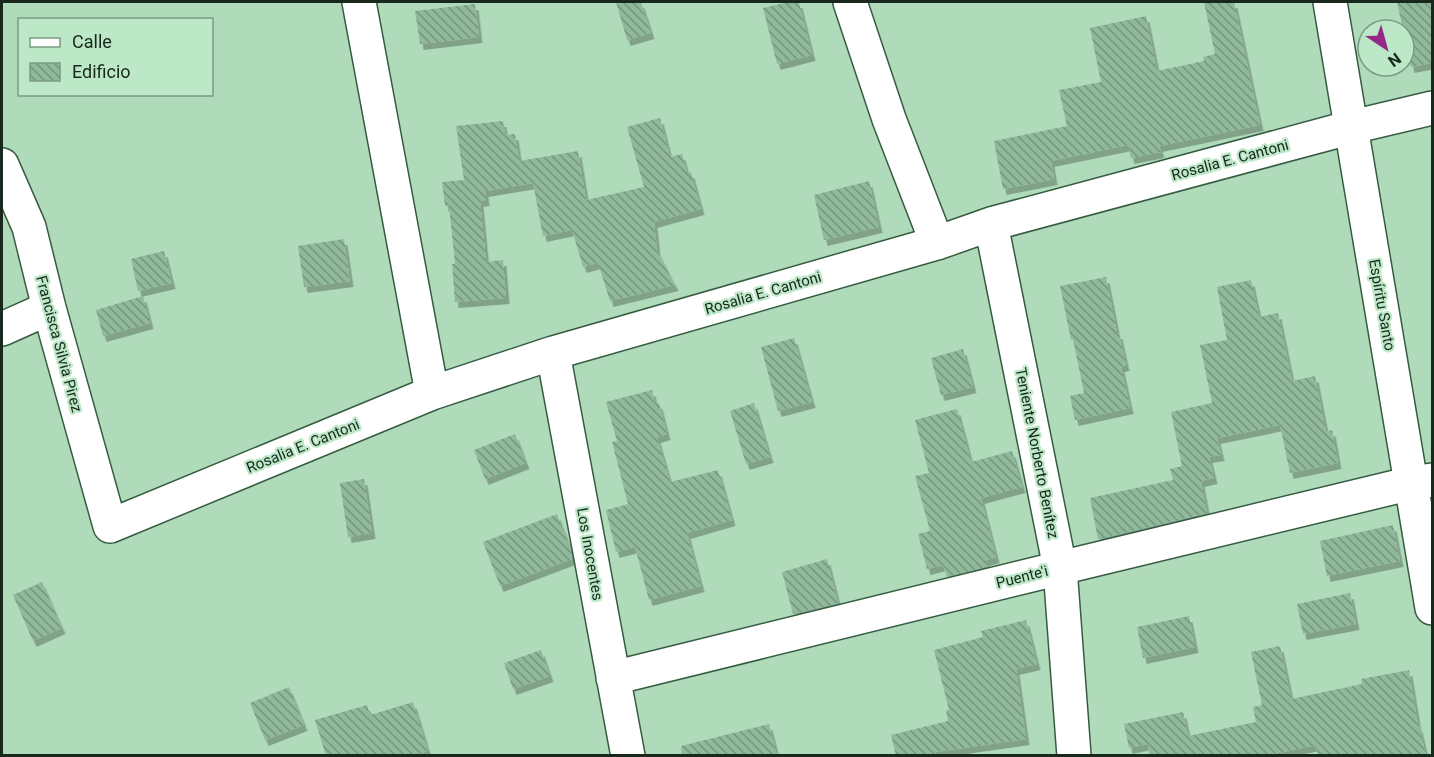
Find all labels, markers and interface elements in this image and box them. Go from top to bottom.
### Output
legend [18,18,213,96]
north arrow [1356,18,1416,78]
text: Calle [72,31,112,52]
text: N [1384,49,1405,71]
text: Edificio [72,61,131,82]
street label: Rosalia E. Cantoni [1169,136,1291,184]
street label: Espíritu Santo [1365,258,1399,352]
street label: Rosalia E. Cantoni [703,268,823,318]
street label: Francisca Silvia Pirez [32,274,86,414]
street label: Teniente Norberto Benítez [1012,366,1062,540]
street label: Rosalia E. Cantoni [244,415,362,477]
street label: Los Inocentes [573,506,607,602]
street label: Puente'i [994,562,1050,592]

